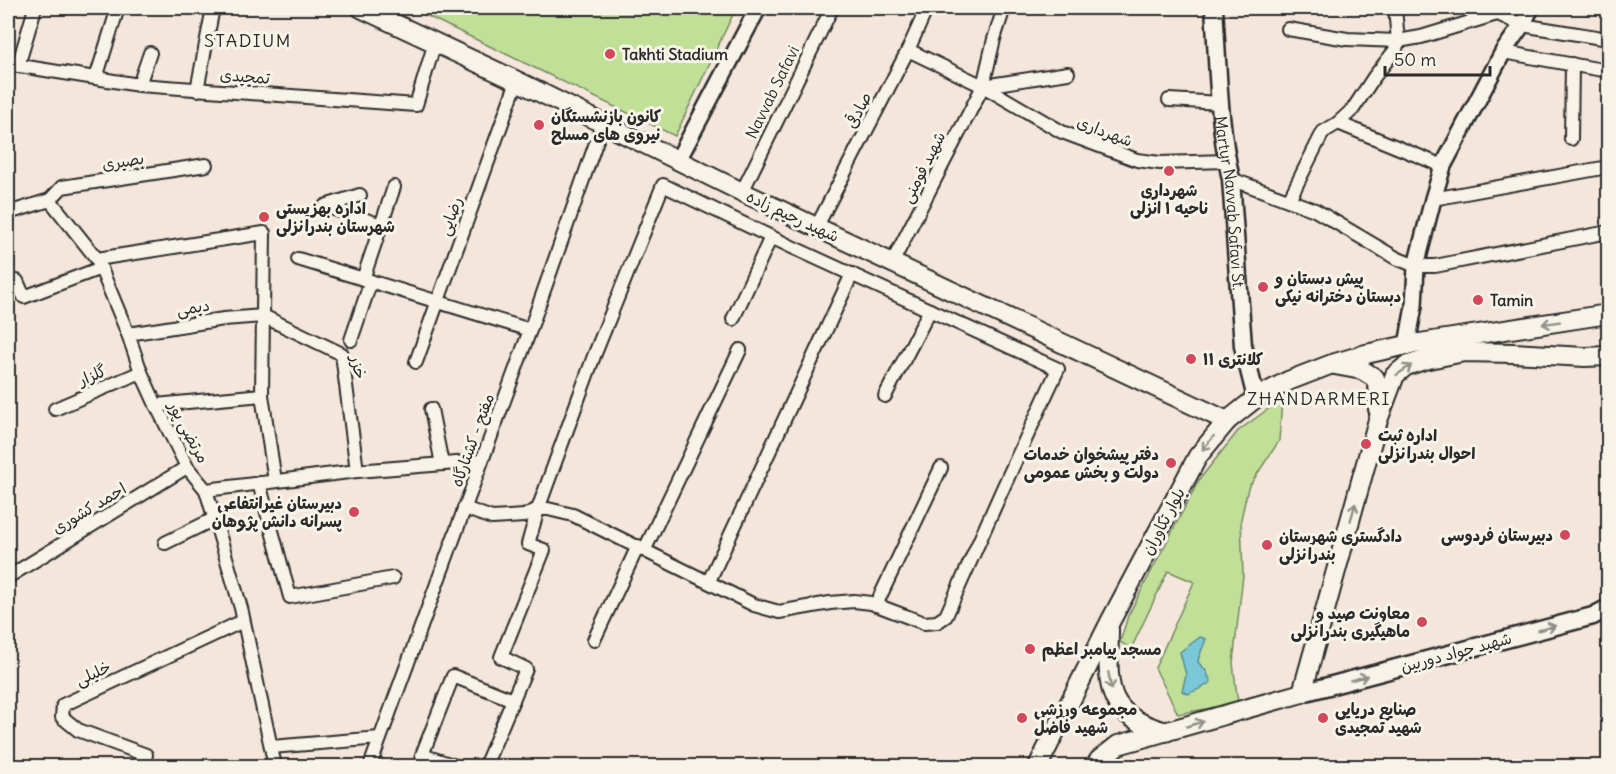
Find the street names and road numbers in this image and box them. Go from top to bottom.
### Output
street label: Navvab Safavi [741,42,803,142]
street label: تمجیدی [219,64,271,88]
street label: صادقی [840,88,876,132]
street label: شهرداری [1074,111,1136,151]
street label: Martyr Navvab Safavi St. [1211,115,1249,291]
street label: شهید فومنی [896,128,950,207]
street label: بصیری [100,148,146,174]
street label: شهید رحیم زاده [742,186,843,249]
street label: رضایی [434,194,467,238]
street label: دیمی [175,295,211,320]
street label: خزر [346,351,371,381]
street label: گلزار [73,360,109,391]
street label: مفتح - کشتارگاه [446,391,499,490]
street label: مرتضی پور [163,396,214,467]
street label: احمد کشوری [48,478,130,539]
street label: بلوار تکاوران [1137,484,1190,559]
street label: شهید جواد دوربین [1398,628,1514,677]
street label: خلیلی [72,656,114,691]

